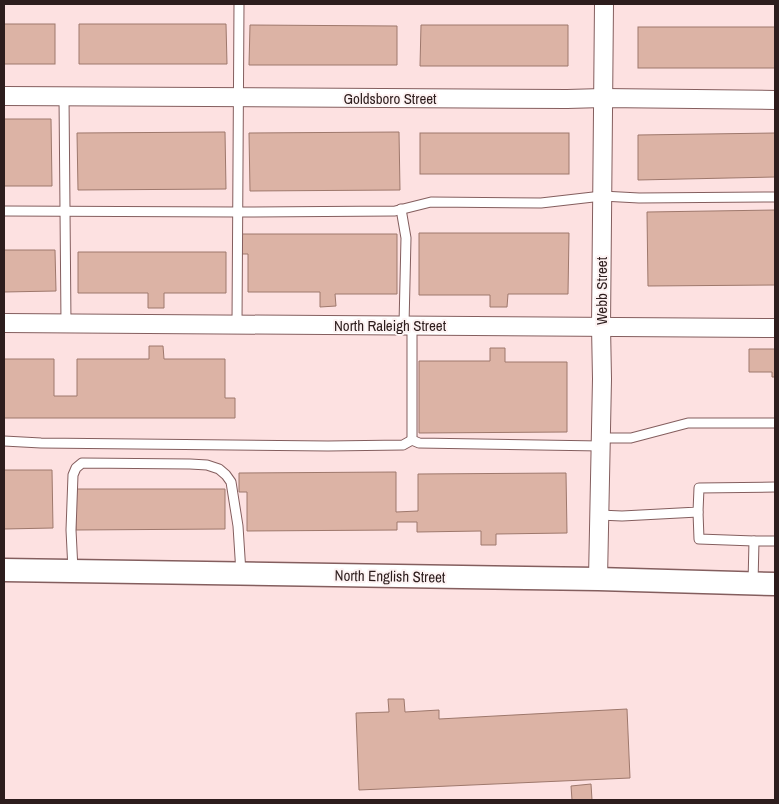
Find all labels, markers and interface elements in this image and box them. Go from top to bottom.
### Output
street label: Goldsboro Street [344,88,437,109]
street label: Webb Street [591,256,612,325]
street label: North Raleigh Street [334,315,447,336]
street label: North English Street [334,565,446,587]

